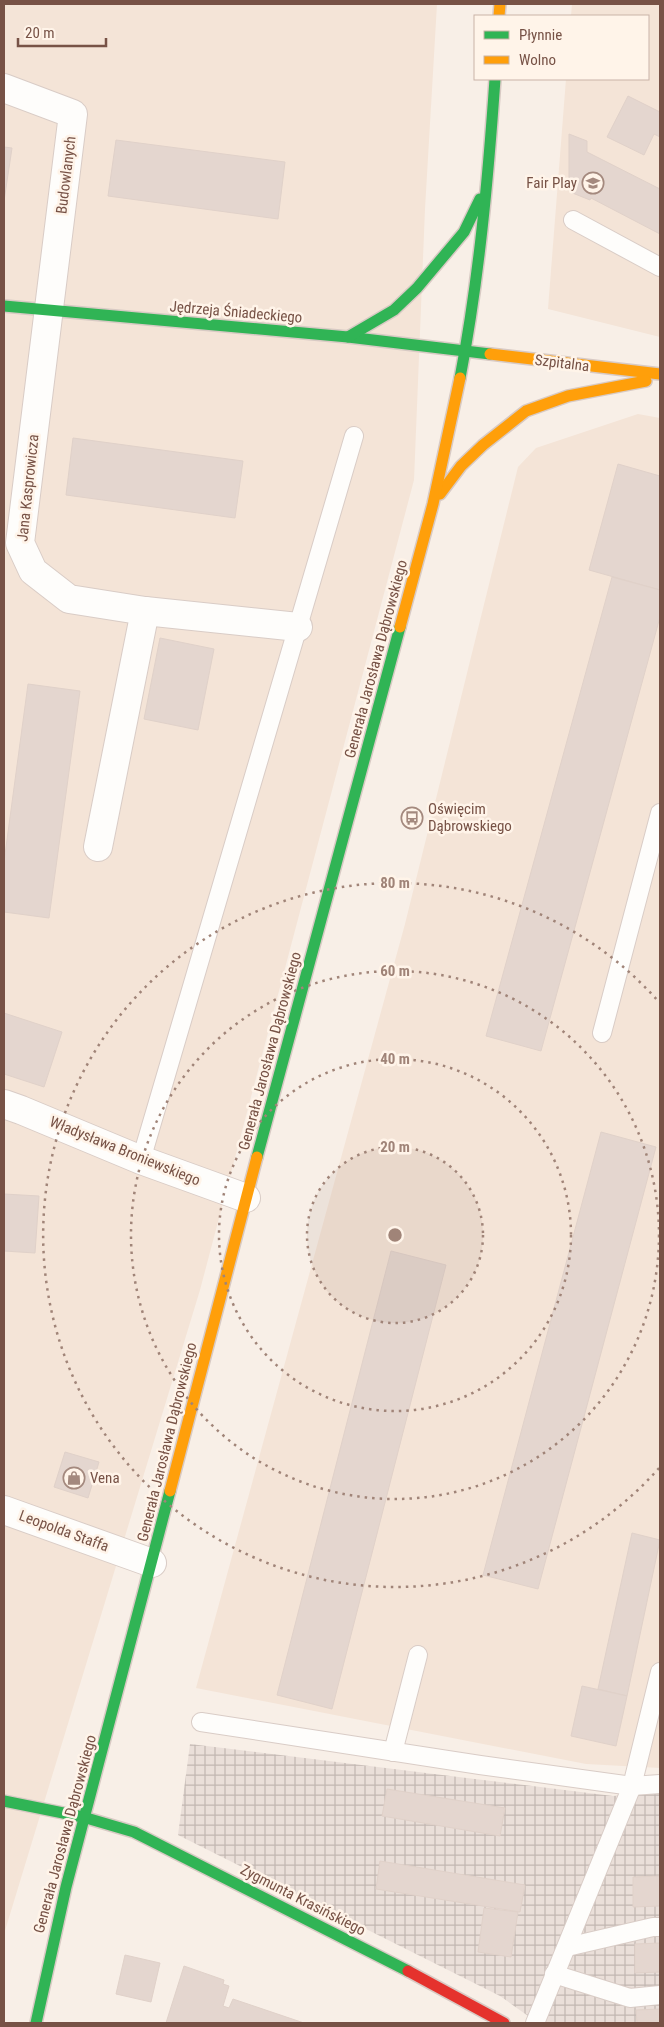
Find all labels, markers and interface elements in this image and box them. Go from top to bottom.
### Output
scale bar [18,15,105,47]
legend [474,15,649,80]
text: 20 m [25,24,55,42]
text: Płynnie [519,26,562,44]
text: Wolno [519,51,556,69]
street label: Budowlanych [52,135,80,215]
school or university icon: Fair Play [581,171,605,195]
place label: Fair Play [526,174,577,192]
street label: Jędrzeja Śniadeckiego [169,297,303,327]
street label: Szpitalna [534,351,590,375]
street label: Jana Kasprowicza [13,433,43,543]
street label: Generała Jarosława Dąbrowskiego [341,558,411,760]
place label: Oświęcim Dąbrowskiego [428,800,512,835]
bus stop icon: Oświęcim Dąbrowskiego [400,806,424,830]
text: 80 m [380,874,410,892]
street label: Generała Jarosława Dąbrowskiego [235,950,305,1152]
text: 60 m [380,962,410,980]
text: 40 m [380,1050,410,1068]
street label: Władysława Broniewskiego [47,1113,203,1189]
text: 20 m [380,1138,410,1156]
centre of rings [386,1226,404,1244]
street label: Generała Jarosława Dąbrowskiego [134,1341,200,1543]
shop icon: Vena [62,1466,86,1490]
place label: Vena [90,1469,120,1487]
street label: Leopolda Staffa [17,1506,111,1556]
street label: Generała Jarosława Dąbrowskiego [30,1733,100,1935]
street label: Zygmunta Krasińskiego [237,1861,369,1939]

